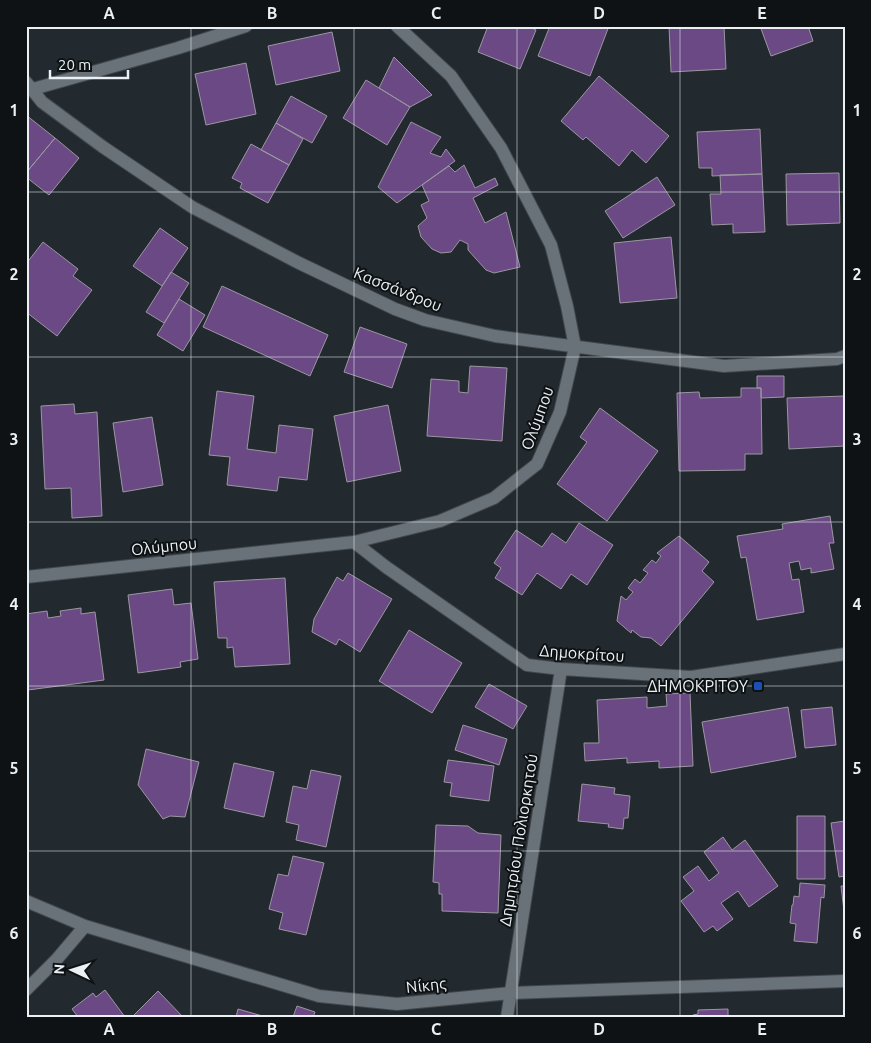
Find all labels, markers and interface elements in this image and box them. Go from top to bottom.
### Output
text: A [103,4,115,22]
text: B [267,4,277,22]
text: C [431,4,441,22]
text: D [593,4,605,22]
text: E [757,4,767,22]
scale bar [50,48,128,80]
text: 20 m [58,56,91,73]
text: 1 [9,101,19,119]
text: 1 [852,101,862,119]
street label: Κασσάνδρου [351,263,445,315]
text: 2 [9,265,19,283]
text: 2 [852,265,862,283]
street label: Ολύμπου [517,384,557,452]
text: 3 [9,430,19,448]
text: 3 [852,430,862,448]
street label: Ολύμπου [130,534,198,558]
text: 4 [9,595,19,613]
text: 4 [852,595,862,613]
street label: Δημοκρίτου [539,641,625,665]
place label: ΔΗΜΟΚΡΙΤΟΥ [647,677,749,695]
marker: ΔΗΜΟΚΡΙΤΟΥ [752,680,764,692]
street label: Δημητρίου Πολιορκητού [495,752,541,928]
text: 5 [9,759,19,777]
text: 5 [852,759,862,777]
text: 6 [9,924,19,942]
text: 6 [852,924,862,942]
north arrow [48,946,98,996]
text: N [51,963,67,975]
street label: Νίκης [405,974,447,997]
text: A [103,1020,115,1038]
text: B [267,1020,277,1038]
text: C [431,1020,441,1038]
text: D [593,1020,605,1038]
text: E [757,1020,767,1038]

